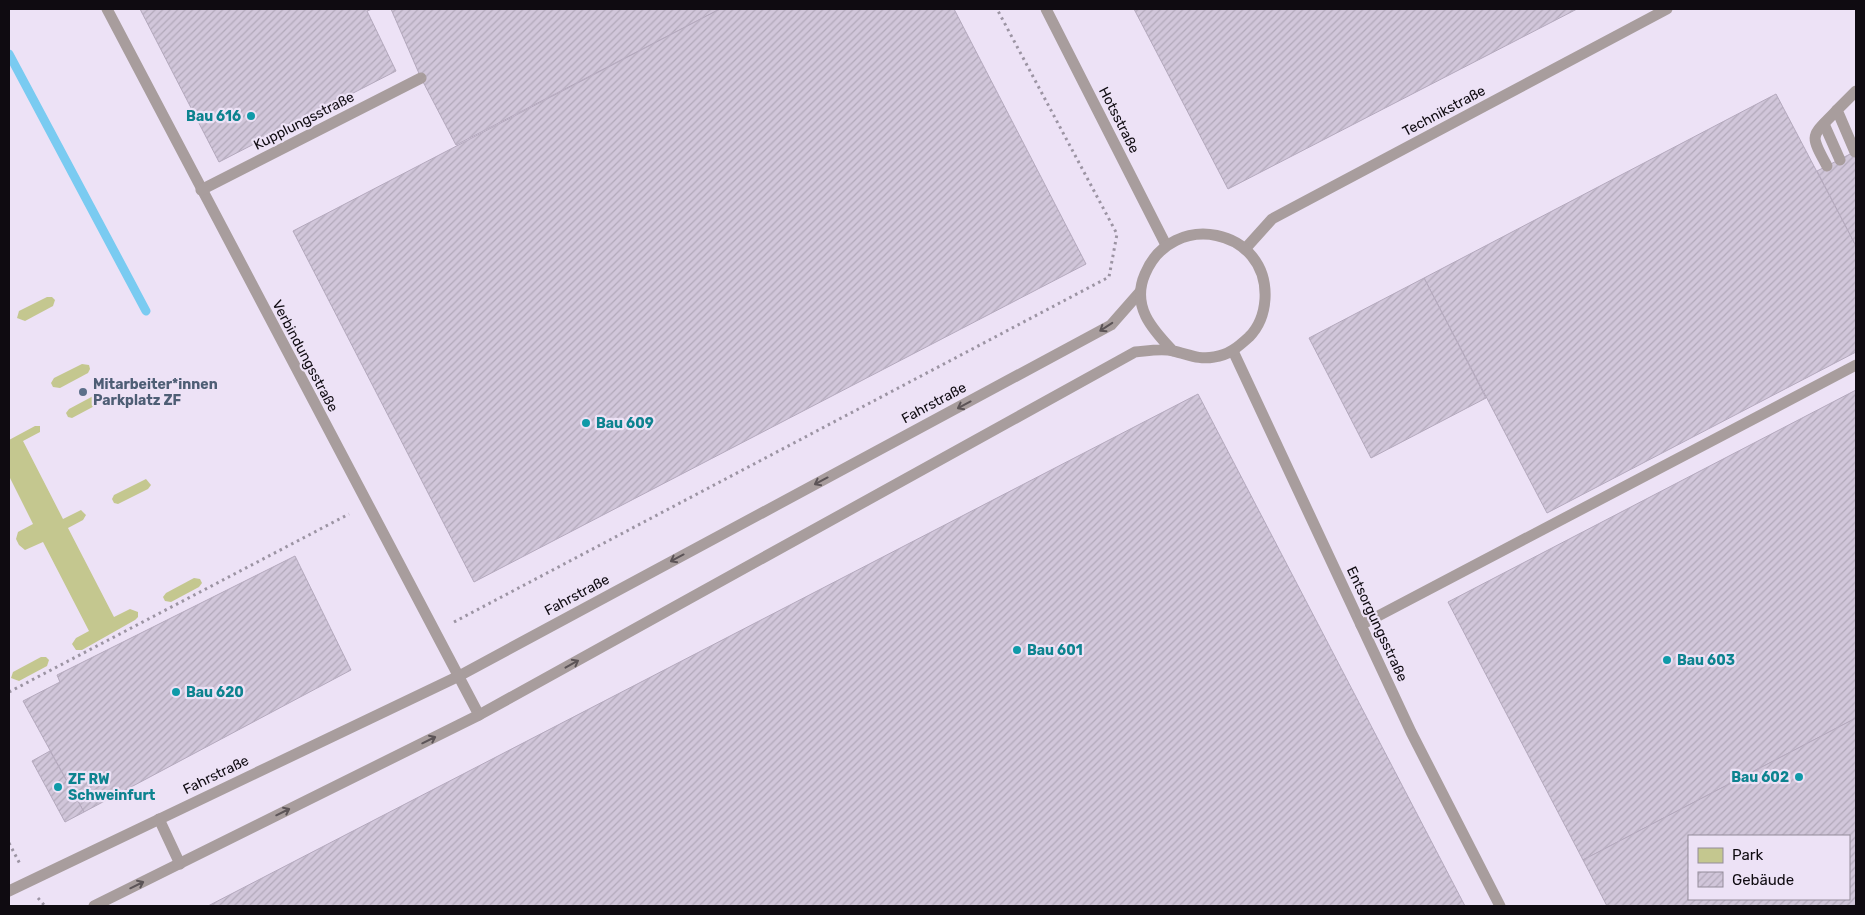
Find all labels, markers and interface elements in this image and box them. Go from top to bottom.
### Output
street label: Technikstraße [1400,82,1488,140]
street label: Hotsstraße [1095,84,1143,156]
street label: Kupplungsstraße [251,88,357,154]
place label: Bau 616 [186,108,241,125]
marker: Bau 616 [245,110,257,122]
street label: Verbindungsstraße [268,297,342,415]
one-way arrow [1100,322,1114,332]
place label: Mitarbeiter*innen Parkplatz ZF [93,376,218,409]
street label: Fahrstraße [899,379,969,427]
marker: Mitarbeiter*innen Parkplatz ZF [77,386,89,398]
one-way arrow [957,400,971,410]
place label: Bau 609 [596,415,654,432]
marker: Bau 609 [580,417,592,429]
one-way arrow [814,477,828,487]
one-way arrow [670,553,685,563]
street label: Entsorgungsstraße [1343,564,1411,684]
street label: Fahrstraße [542,571,612,619]
place label: Bau 601 [1027,642,1083,659]
marker: Bau 601 [1011,644,1023,656]
place label: Bau 603 [1677,652,1735,669]
marker: Bau 603 [1661,654,1673,666]
one-way arrow [564,658,579,668]
place label: Bau 620 [186,684,244,701]
marker: Bau 620 [170,686,182,698]
one-way arrow [421,735,436,745]
street label: Fahrstraße [180,752,252,798]
place label: Bau 602 [1731,769,1789,786]
place label: ZF RW Schweinfurt [68,771,156,804]
marker: Bau 602 [1793,771,1805,783]
marker: ZF RW Schweinfurt [52,781,64,793]
one-way arrow [275,807,290,816]
legend [1688,835,1850,900]
text: Park [1732,846,1763,864]
text: Gebäude [1732,871,1794,889]
one-way arrow [130,879,145,889]

